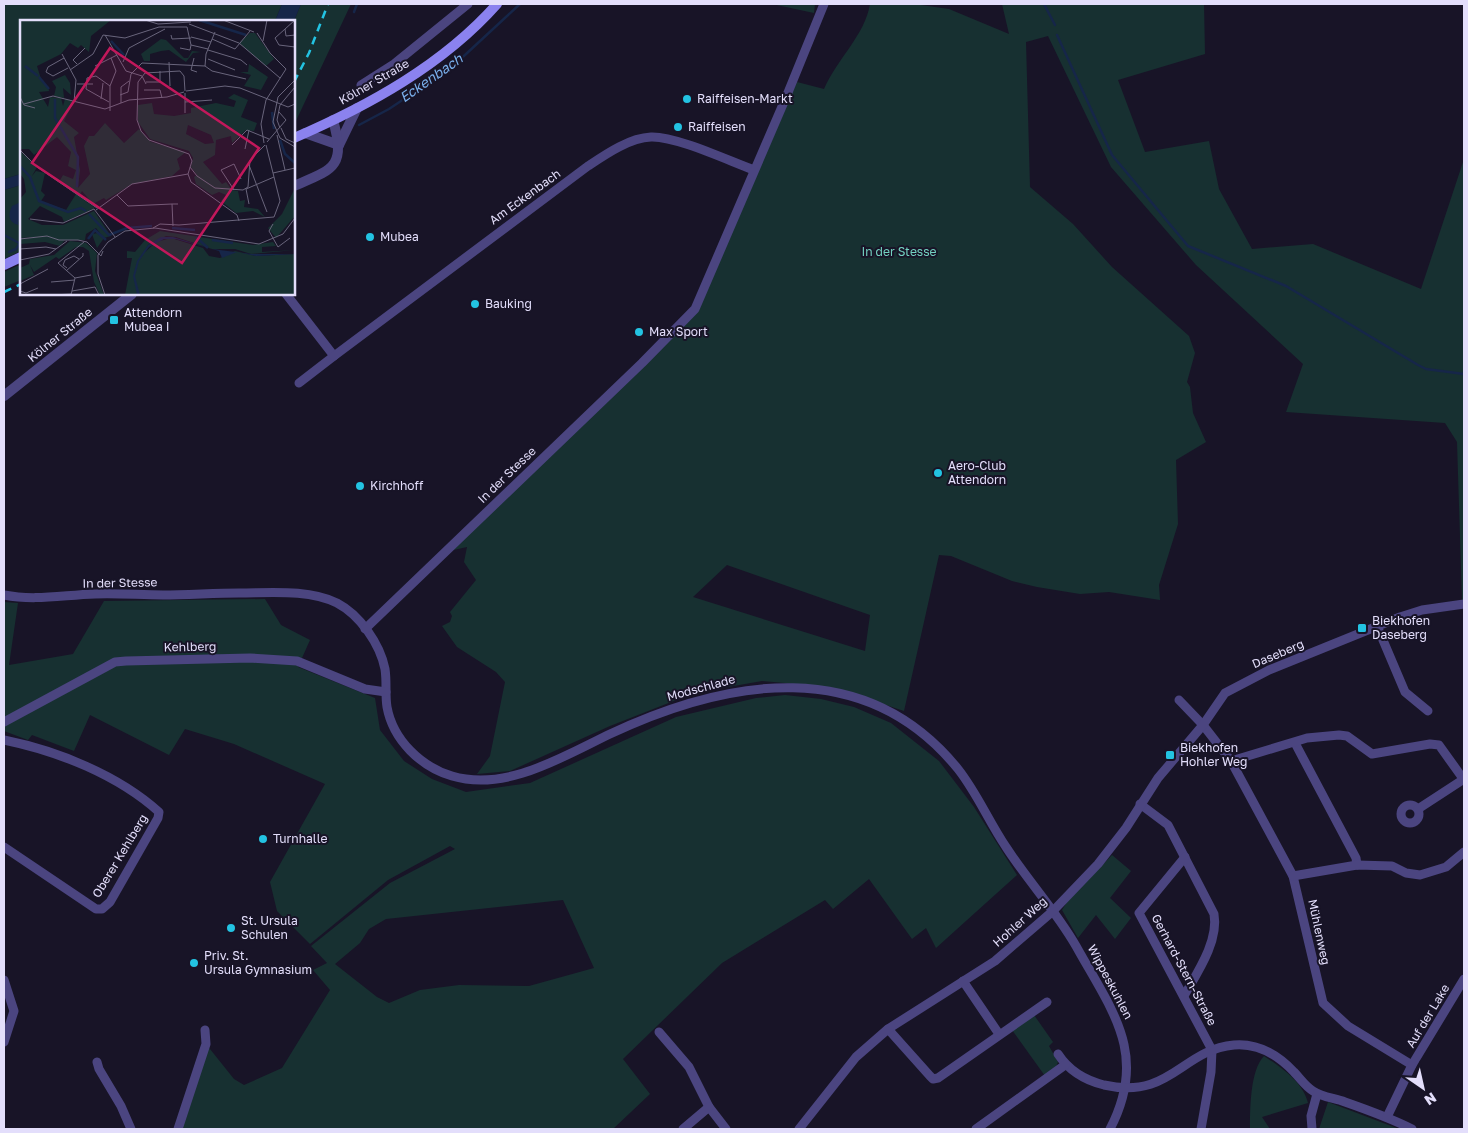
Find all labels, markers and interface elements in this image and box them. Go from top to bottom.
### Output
inset map [20,20,295,295]
water label: Eckenbach [396,49,467,106]
street label: Kölner Straße [336,55,412,108]
place label: Raiffeisen-Markt [697,91,793,106]
marker: Raiffeisen-Markt [681,93,693,105]
place label: Raiffeisen [688,119,746,134]
marker: Raiffeisen [672,121,684,133]
street label: Am Eckenbach [486,166,563,227]
place label: Mubea [380,229,419,244]
marker: Mubea [364,231,376,243]
park label: In der Stesse [861,244,937,259]
place label: Bauking [485,296,532,311]
marker: Bauking [469,298,481,310]
street label: Kölner Straße [24,304,95,365]
place label: Attendorn Mubea I [124,305,182,334]
marker: Attendorn Mubea I [108,314,120,326]
place label: Max Sport [649,324,708,339]
marker: Max Sport [633,326,645,338]
street label: In der Stesse [474,443,539,506]
place label: Aero-Club Attendorn [948,458,1006,487]
marker: Aero-Club Attendorn [932,467,944,479]
place label: Kirchhoff [370,478,424,493]
marker: Kirchhoff [354,480,366,492]
street label: In der Stesse [82,574,158,591]
place label: Biekhofen Daseberg [1372,613,1430,642]
marker: Biekhofen Daseberg [1356,622,1368,634]
street label: Daseberg [1250,636,1306,671]
street label: Kehlberg [164,639,216,654]
street label: Modschlade [665,671,737,704]
place label: Biekhofen Hohler Weg [1180,740,1247,769]
marker: Biekhofen Hohler Weg [1164,749,1176,761]
street label: Oberer Kehlberg [89,811,150,900]
place label: Turnhalle [273,831,327,846]
marker: Turnhalle [257,833,269,845]
street label: Hohler Weg [990,893,1050,950]
street label: Mühlenweg [1305,898,1334,966]
street label: Gerhard-Stern-Straße [1149,911,1220,1028]
place label: St. Ursula Schulen [241,913,298,942]
marker: St. Ursula Schulen [225,922,237,934]
street label: Wippeskuhlen [1085,942,1136,1022]
place label: Priv. St. Ursula Gymnasium [204,948,312,977]
marker: Priv. St. Ursula Gymnasium [188,957,200,969]
street label: Auf der Lake [1403,981,1452,1050]
north arrow [1398,1063,1448,1113]
text: N [1421,1089,1440,1109]

